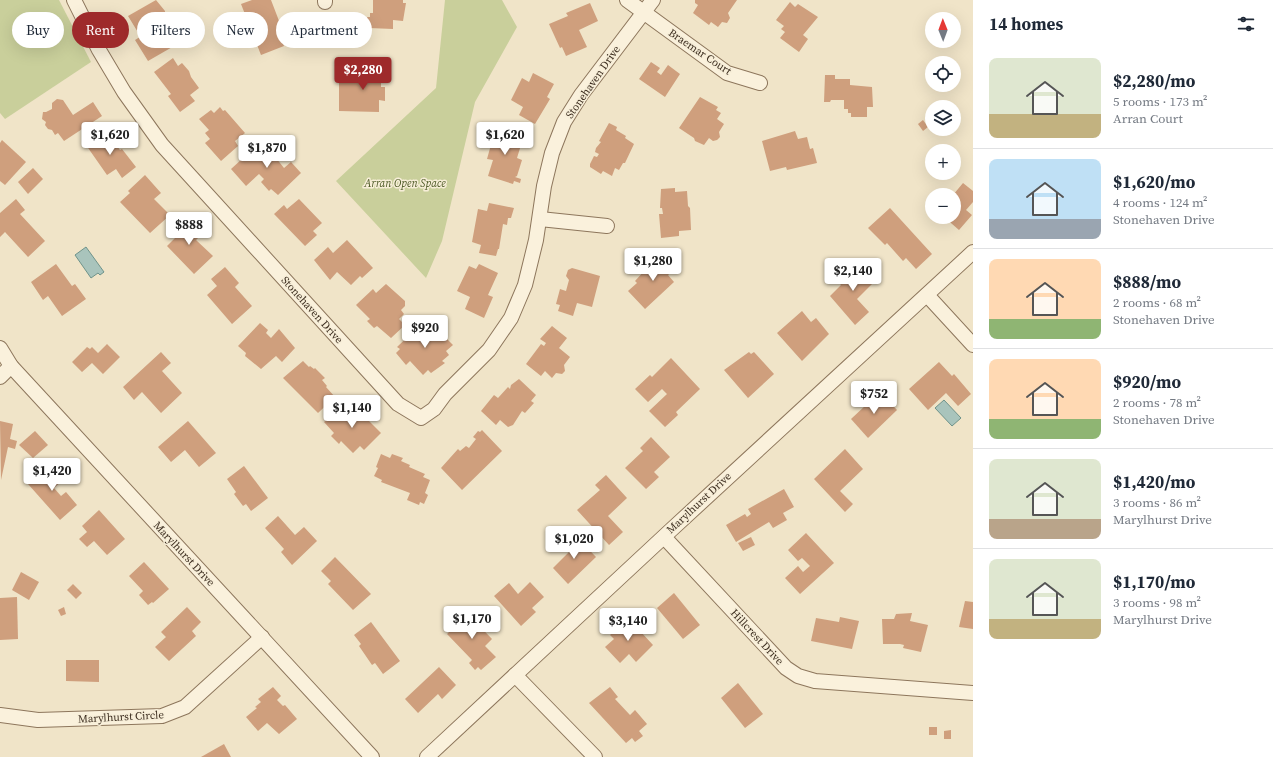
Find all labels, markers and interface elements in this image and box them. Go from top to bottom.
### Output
chip: Buy [12,12,64,48]
chip: Rent [72,12,129,48]
chip: Filters [137,12,205,48]
chip: New [213,12,268,48]
chip: Apartment [276,12,372,48]
north arrow [925,12,961,48]
map controls [925,12,961,224]
text: 14 homes [989,12,1063,36]
icon: filters [1235,13,1257,35]
street label: Braemar Court [666,25,735,79]
street label: Stonehaven Drive [562,42,624,122]
button: locate [925,56,961,92]
pin: $2,280 [330,57,396,91]
text: $2,280 [343,61,383,78]
text: $2,280/mo [1113,69,1195,93]
icon: home [1021,74,1069,122]
text: 5 rooms · 173 m² [1113,93,1208,110]
button: layers [925,100,961,136]
text: Arran Court [1113,110,1183,127]
pin: $1,620 [77,122,143,156]
pin: $1,620 [472,122,538,156]
text: $1,620 [90,126,130,143]
text: $1,620 [485,126,525,143]
pin: $1,870 [234,135,300,169]
text: $1,870 [247,139,287,156]
button: + [925,144,961,180]
text: $1,620/mo [1113,170,1195,194]
icon: home [1021,175,1069,223]
park label: Arran Open Space [363,176,446,191]
button: − [925,188,961,224]
text: 4 rooms · 124 m² [1113,194,1208,211]
text: Stonehaven Drive [1113,211,1215,228]
pin: $888 [165,212,213,246]
text: $888 [175,216,203,233]
pin: $1,280 [620,248,686,282]
text: $1,280 [633,252,673,269]
pin: $2,140 [820,258,886,292]
text: $2,140 [833,262,873,279]
text: $888/mo [1113,270,1181,294]
street label: Stonehaven Drive [278,273,347,347]
icon: home [1021,275,1069,323]
text: 2 rooms · 68 m² [1113,294,1201,311]
text: Stonehaven Drive [1113,311,1215,328]
pin: $920 [401,315,449,349]
text: $920 [411,319,439,336]
text: $920/mo [1113,370,1181,394]
icon: home [1021,375,1069,423]
pin: $752 [850,381,898,415]
text: $752 [860,385,888,402]
text: 2 rooms · 78 m² [1113,394,1201,411]
pin: $1,140 [319,395,385,429]
text: $1,140 [332,399,372,416]
text: Stonehaven Drive [1113,411,1215,428]
pin: $1,420 [19,458,85,492]
text: $1,420 [32,462,72,479]
street label: Marylhurst Drive [663,469,735,537]
text: $1,420/mo [1113,470,1195,494]
icon: home [1021,475,1069,523]
text: 3 rooms · 86 m² [1113,494,1201,511]
text: Marylhurst Drive [1113,511,1212,528]
street label: Marylhurst Drive [150,518,218,590]
pin: $1,020 [541,526,607,560]
text: $1,020 [554,530,594,547]
text: $1,170/mo [1113,570,1195,594]
icon: home [1021,575,1069,623]
text: 3 rooms · 98 m² [1113,594,1201,611]
pin: $1,170 [439,606,505,640]
street label: Hillcrest Drive [727,606,787,669]
pin: $3,140 [595,608,661,642]
text: $1,170 [452,610,492,627]
text: Marylhurst Drive [1113,611,1212,628]
text: $3,140 [608,612,648,629]
street label: Marylhurst Circle [78,707,165,727]

